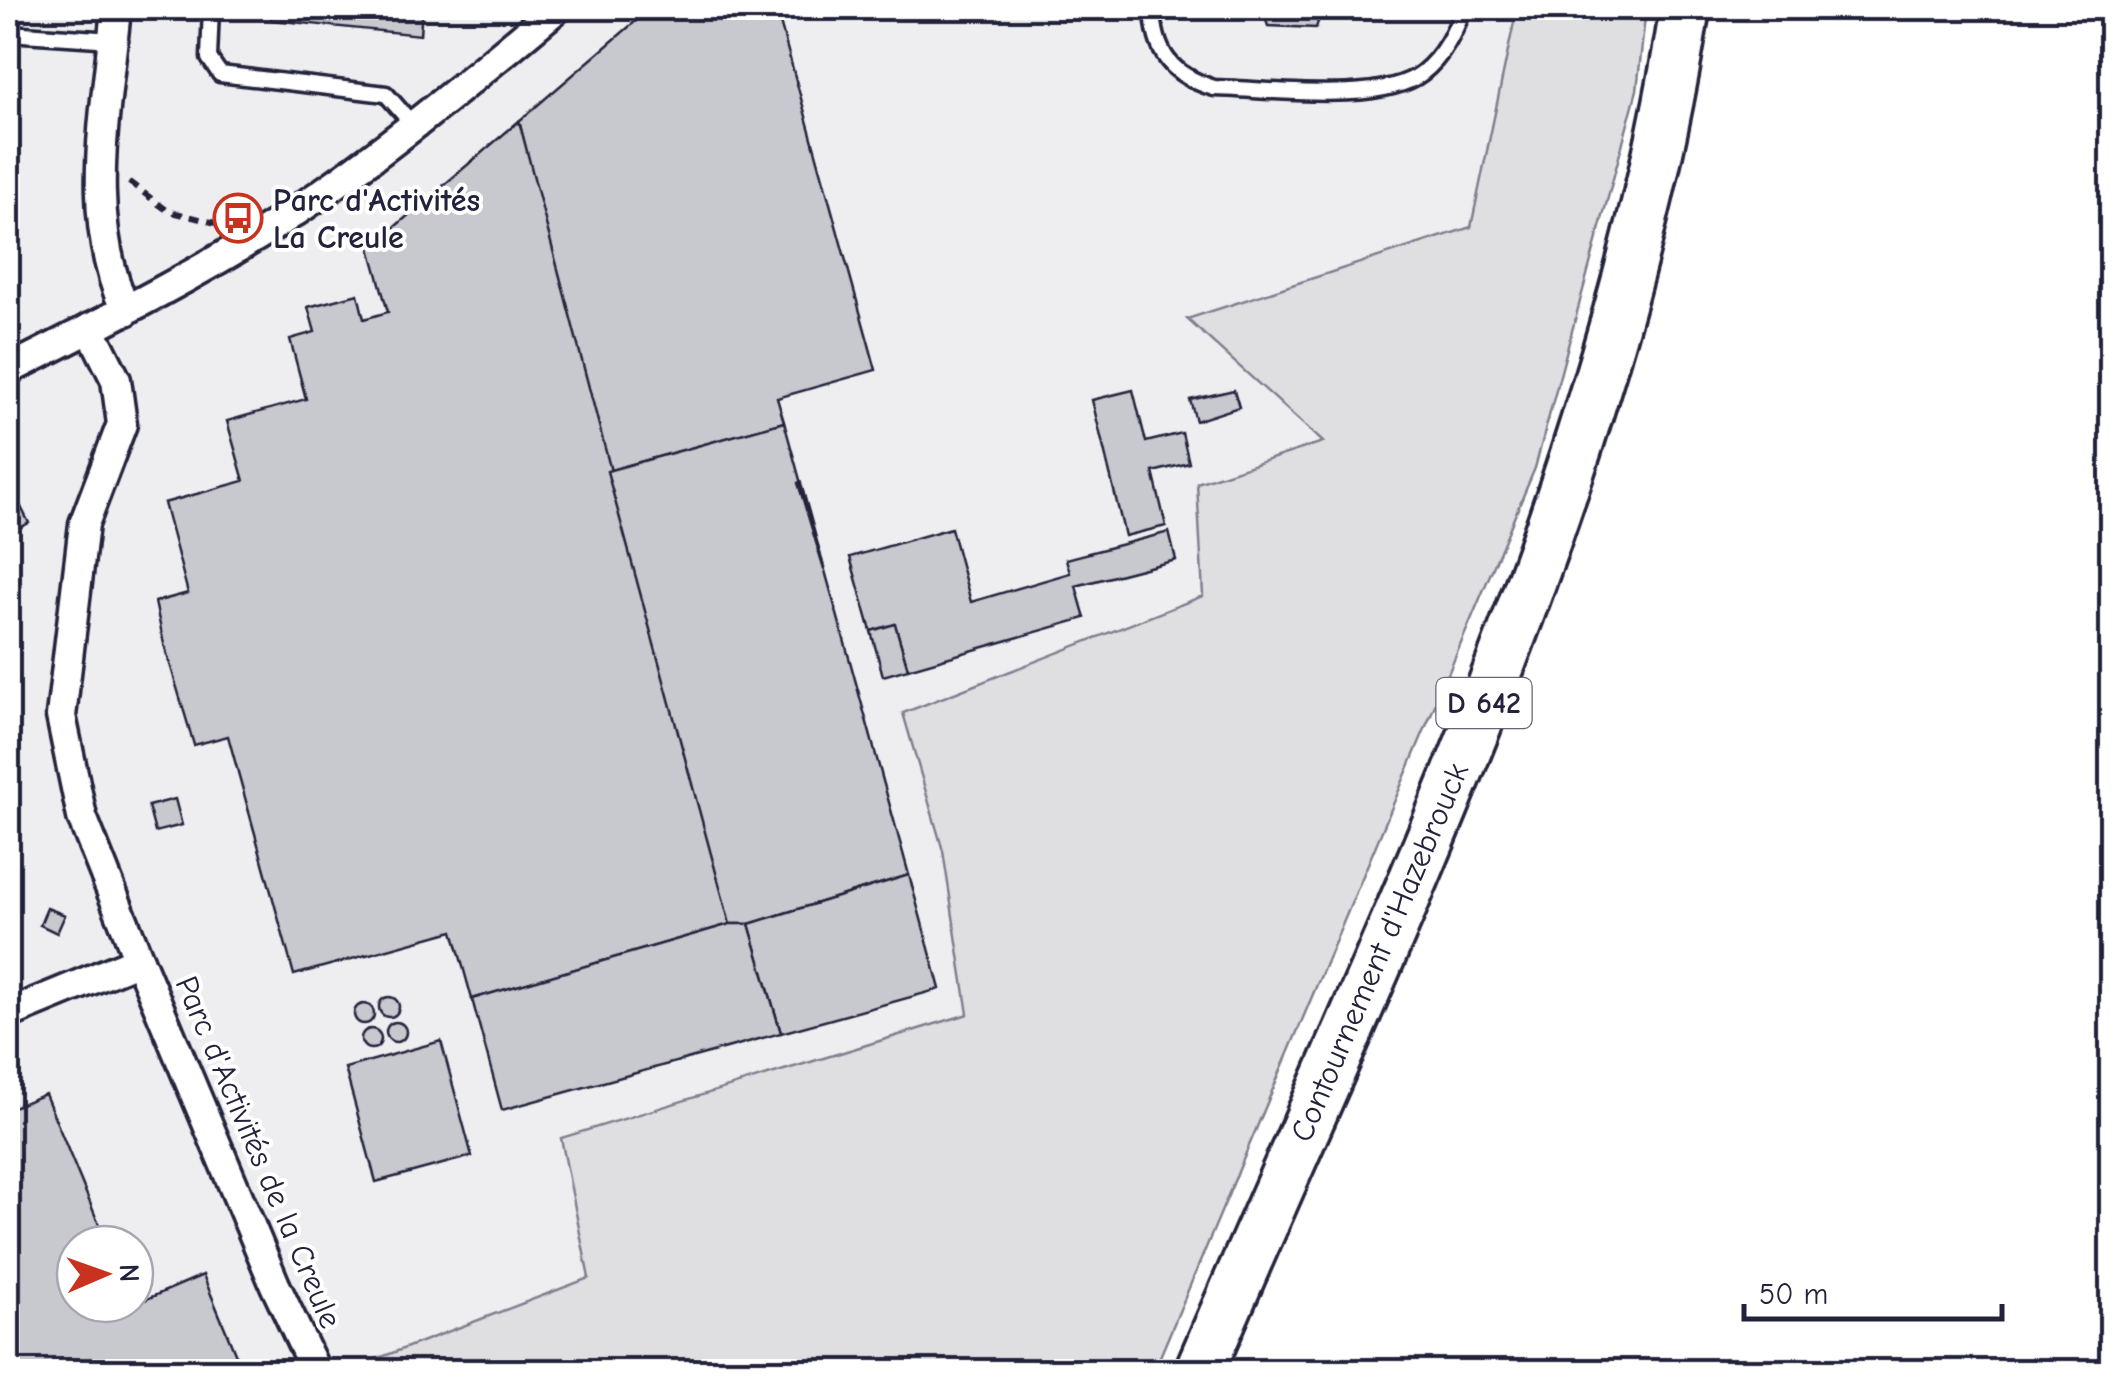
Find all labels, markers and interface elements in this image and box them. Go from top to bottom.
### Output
place label: Parc d'Activités La Creule [273,182,480,256]
bus stop icon: Parc d'Activités La Creule [212,192,264,244]
road number: D 642 [1436,678,1532,728]
street label: Contournement d'Hazebrouck [1283,757,1476,1147]
street label: Parc d'Activités de la Creule [168,971,350,1334]
north arrow [55,1224,155,1324]
scale bar [1744,1259,2002,1321]
text: N [113,1263,145,1283]
text: 50 m [1759,1277,1828,1312]

